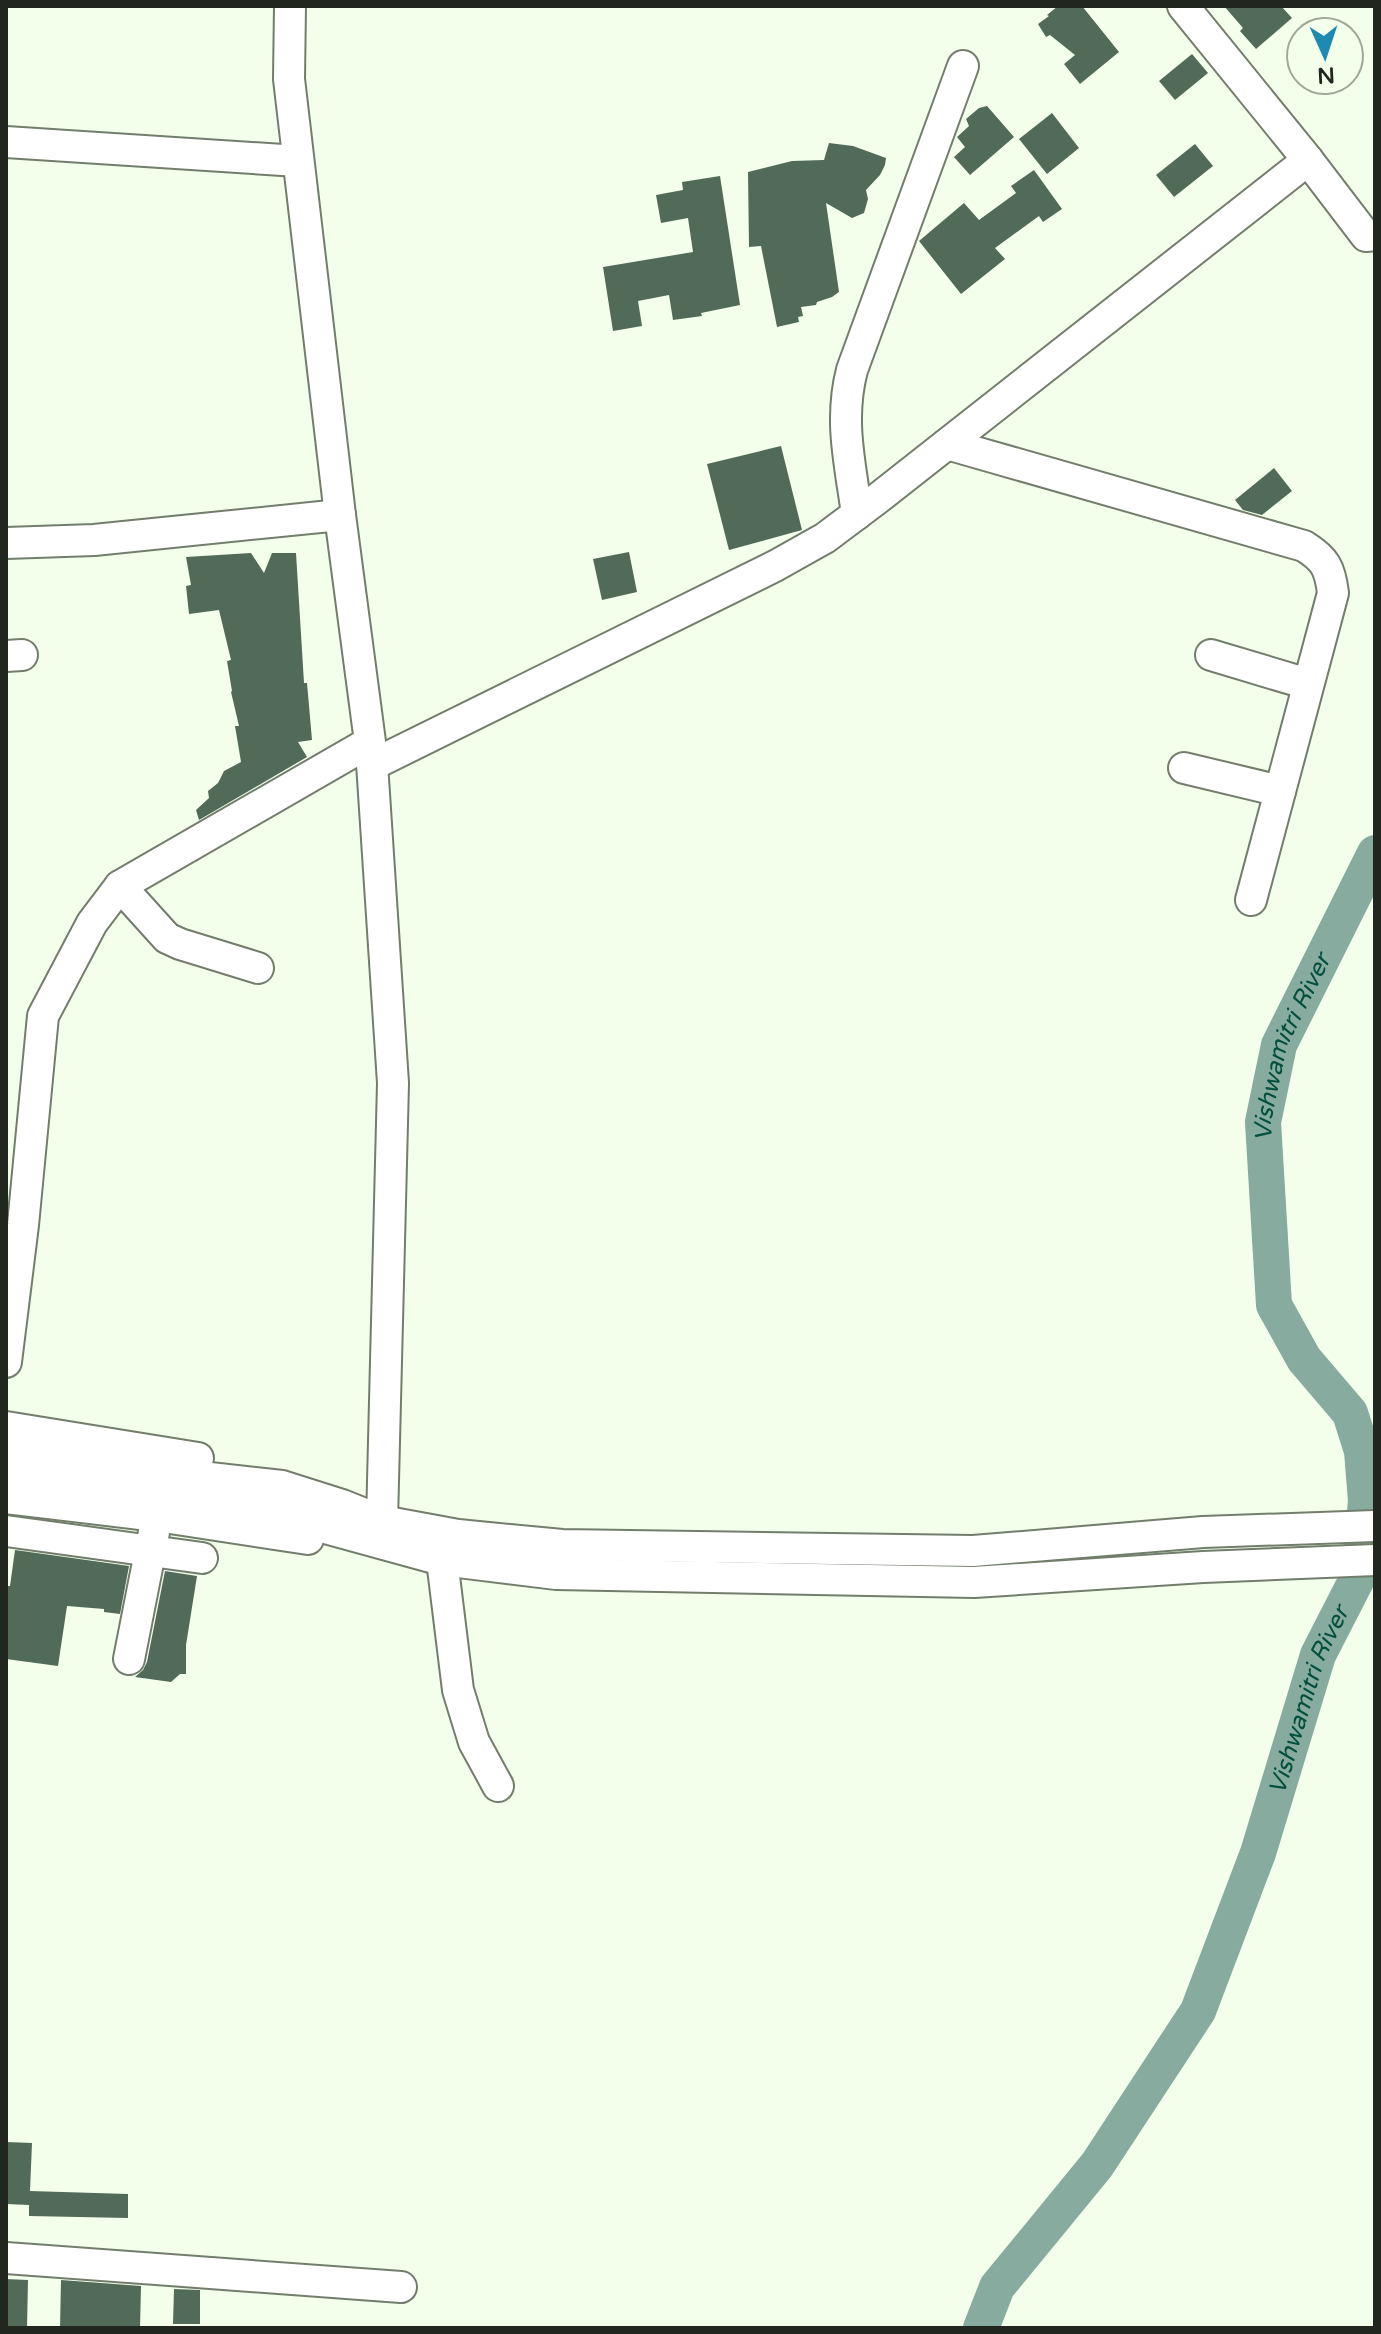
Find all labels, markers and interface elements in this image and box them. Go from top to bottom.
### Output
north arrow [1285,16,1365,96]
text: N [1316,62,1335,88]
water label: Vishwamitri River [1248,946,1338,1142]
water label: Vishwamitri River [1262,1599,1356,1798]

